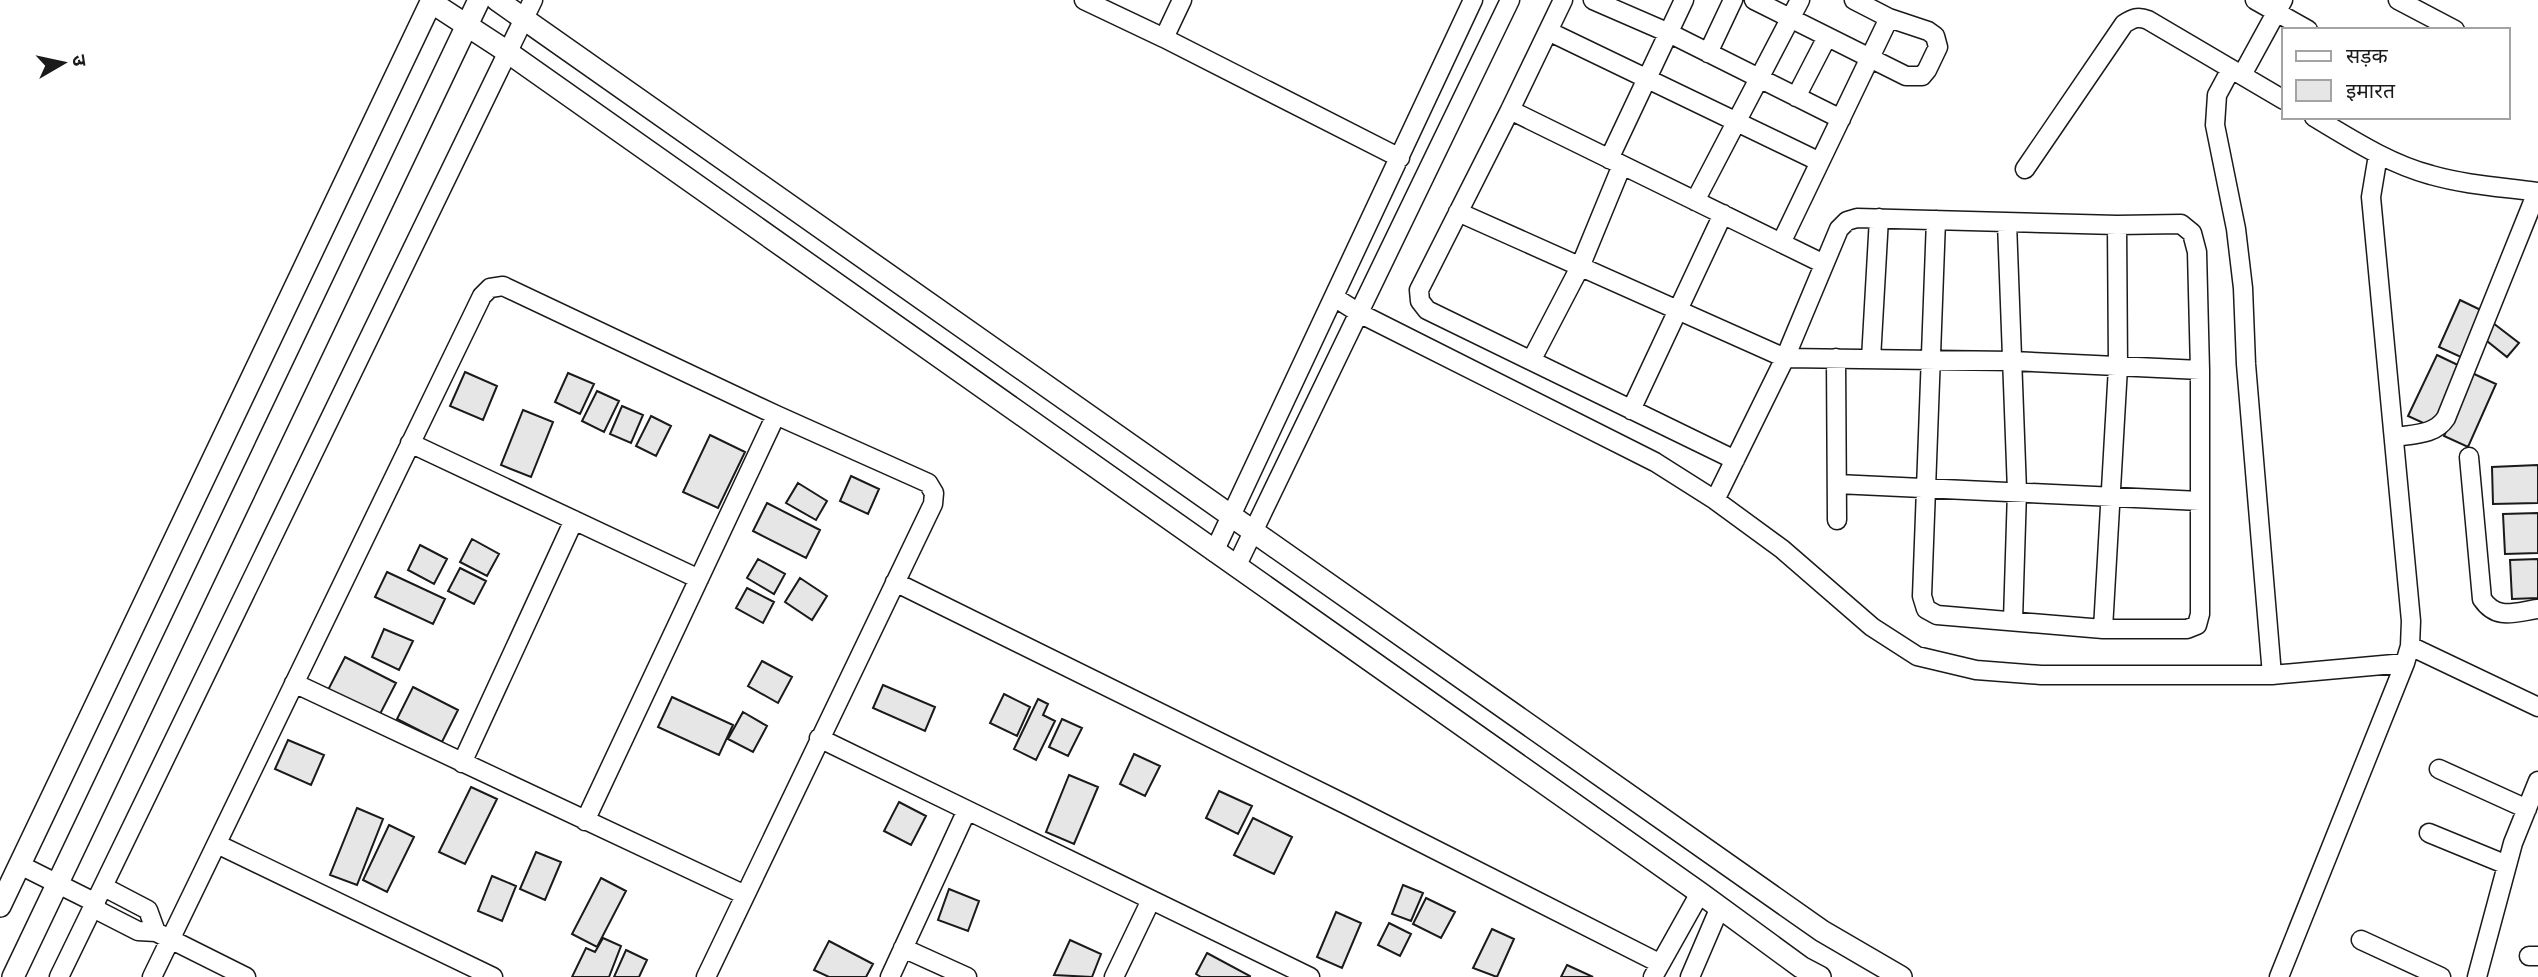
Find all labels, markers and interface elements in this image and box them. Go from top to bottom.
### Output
north arrow [28,28,98,98]
legend [2282,28,2510,119]
text: सड़क [2346,42,2388,67]
text: उ [68,53,93,68]
text: इमारत [2346,77,2396,102]

